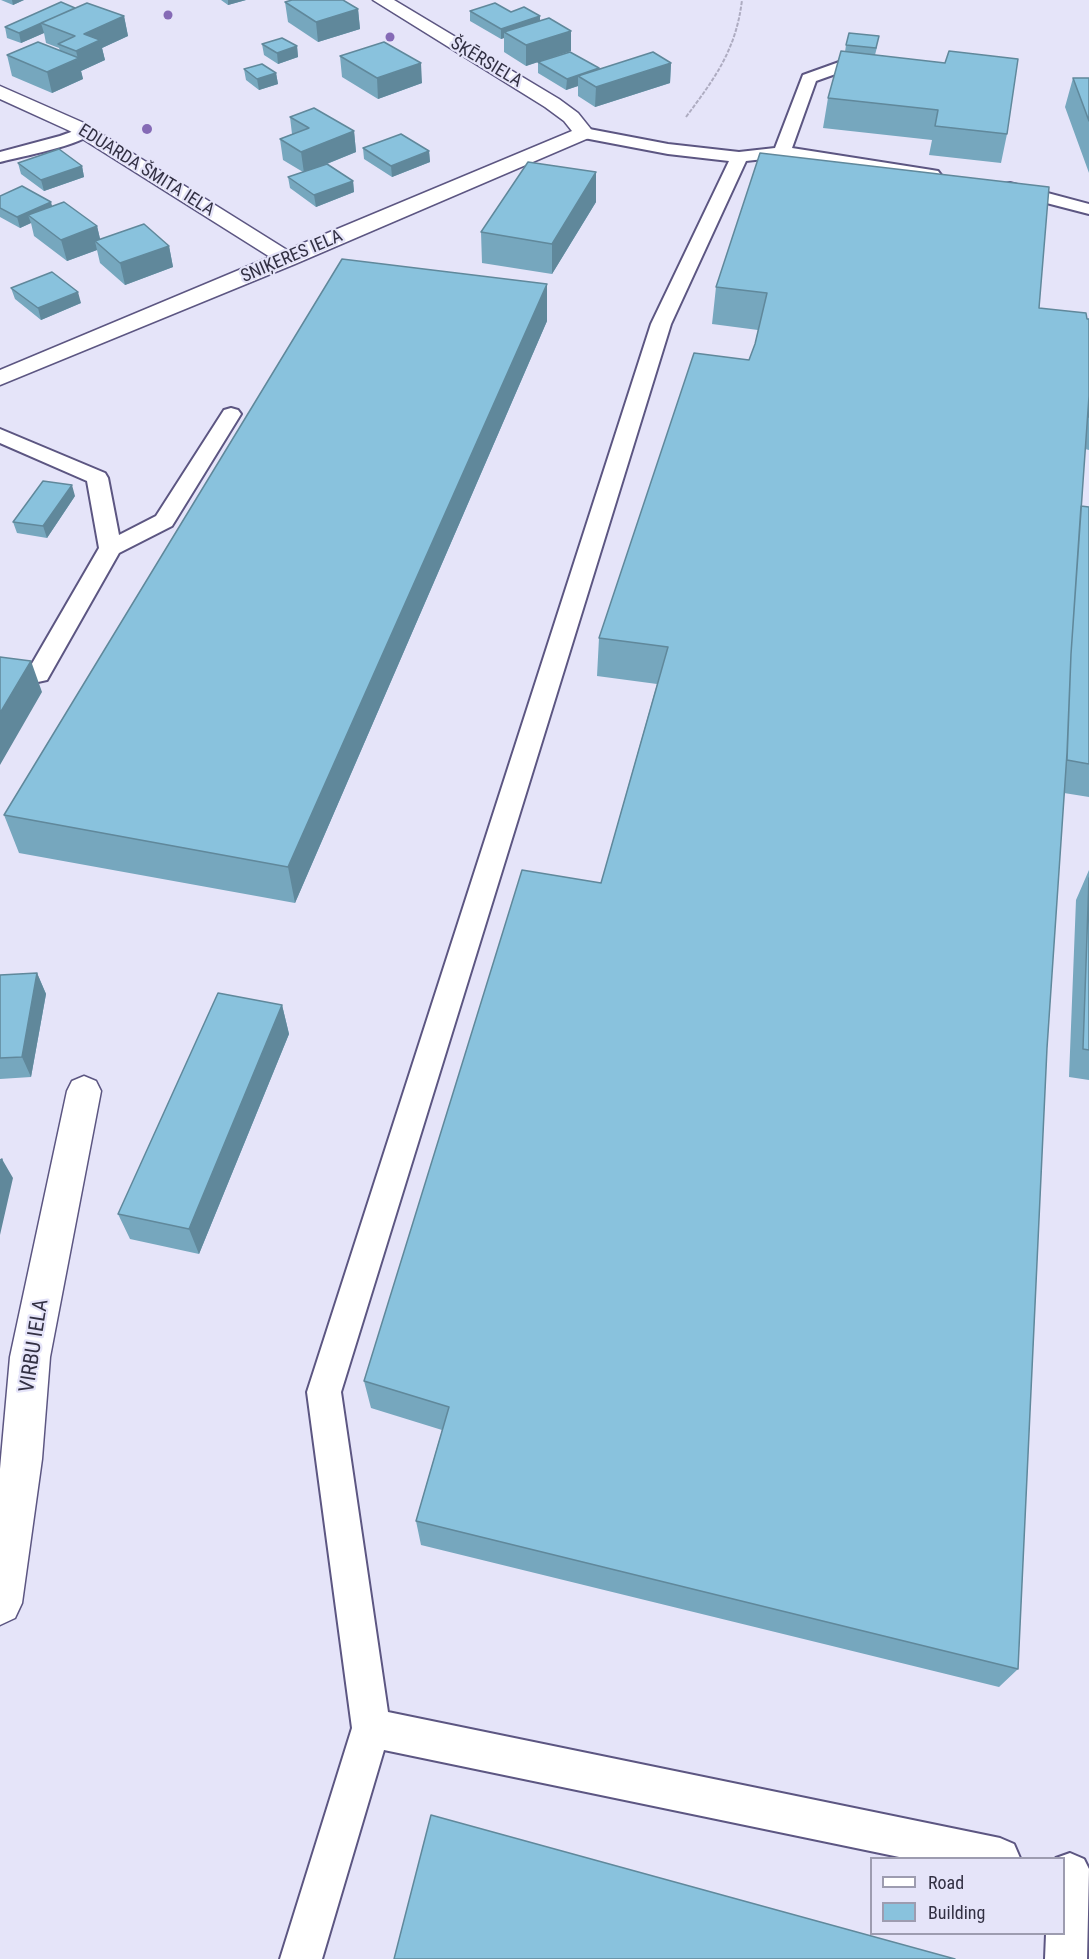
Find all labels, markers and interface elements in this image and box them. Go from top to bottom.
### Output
street label: ŠĶĒRSIELA [446,33,526,93]
street label: EDUARDA ŠMITA IELA [74,120,218,222]
street label: SNIĶERES IELA [238,226,346,288]
street label: VIRBU IELA [15,1297,55,1395]
legend [870,1857,1065,1935]
text: Road [928,1872,964,1893]
text: Building [928,1902,985,1923]

